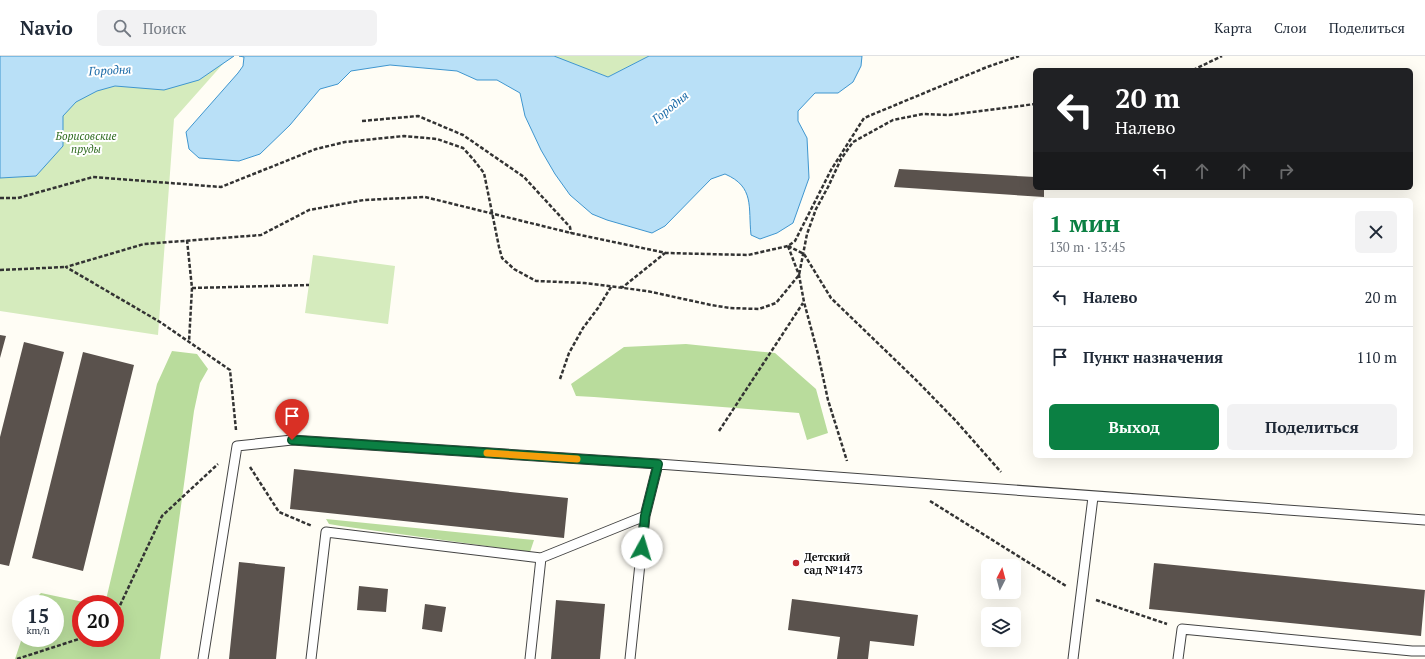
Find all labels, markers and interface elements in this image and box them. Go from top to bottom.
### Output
search box [97,10,377,46]
text: Navio [20,15,73,40]
icon: search [111,17,133,39]
text: Поиск [143,18,186,38]
text: Карта [1214,18,1252,37]
text: Слои [1274,18,1307,37]
text: Поделиться [1329,18,1405,37]
water label: Городня [87,61,132,79]
text: 20 m [1115,79,1180,116]
icon: left [1049,84,1101,136]
water label: Городня [648,88,691,127]
text: Налево [1115,115,1175,139]
park label: Борисовские пруды [55,129,116,156]
icon: left [1149,160,1171,182]
icon: ahead [1191,160,1213,182]
icon: ahead [1233,160,1255,182]
icon: right [1275,160,1297,182]
text: 1 мин [1049,207,1120,239]
button: close [1355,211,1397,253]
text: 130 m · 13:45 [1049,238,1126,256]
icon: left [1049,286,1071,308]
text: Налево [1083,287,1137,307]
text: 20 m [1364,287,1397,307]
icon: arrive [1049,346,1071,368]
text: Пункт назначения [1083,347,1223,367]
text: 110 m [1356,347,1397,367]
pin [275,399,309,440]
button: Выход [1049,404,1219,450]
button: Поделиться [1227,404,1397,450]
icon: arrive [281,405,303,427]
position arrow [621,527,663,569]
place label: Детский сад №1473 [804,550,863,577]
marker: Детский сад №1473 [791,558,801,568]
north arrow [981,559,1021,599]
map controls [981,559,1021,647]
speed limit sign: 20 [72,595,124,647]
text: 15 [27,602,49,629]
button: layers [981,607,1021,647]
text: km/h [26,624,50,637]

